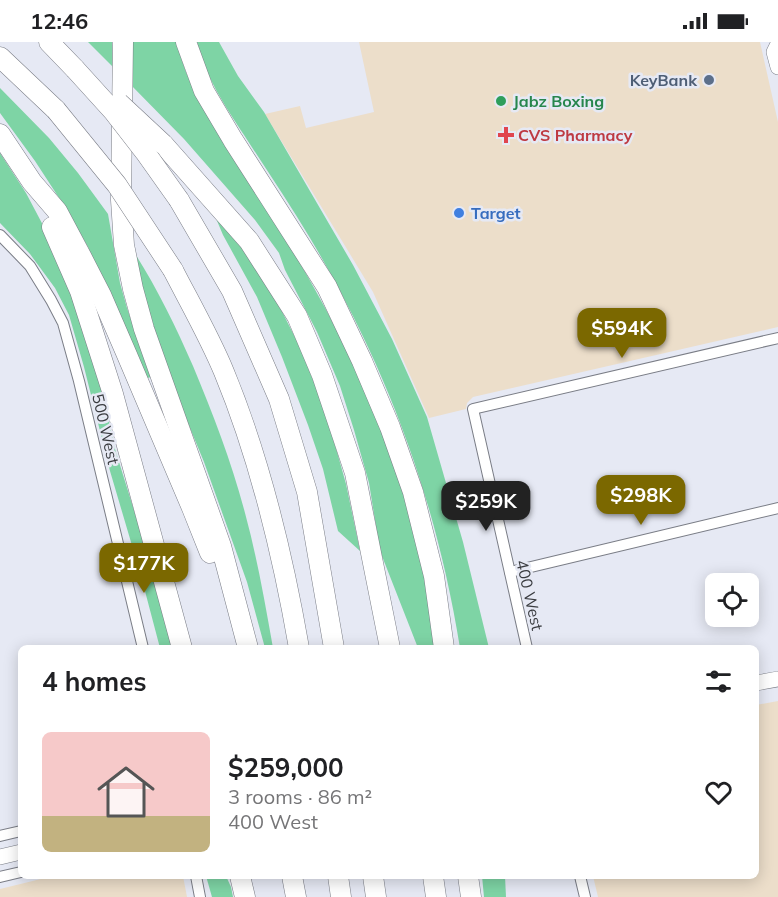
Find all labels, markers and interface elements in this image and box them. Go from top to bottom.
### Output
text: 12:46 [30,7,88,35]
place label: KeyBank [630,70,698,90]
marker: KeyBank [702,73,716,87]
place label: Jabz Boxing [513,91,604,111]
marker: Jabz Boxing [494,94,508,108]
place label: CVS Pharmacy [518,125,633,145]
marker: CVS Pharmacy [499,128,513,142]
place label: Target [471,203,521,223]
marker: Target [452,206,466,220]
pin: $594K [580,308,664,359]
text: $594K [591,315,653,340]
street label: 500 West [88,392,124,467]
pin: $298K [599,475,683,526]
pin: $259K [444,481,528,532]
text: $298K [610,482,672,507]
text: $259K [455,488,517,513]
pin: $177K [102,543,186,594]
text: $177K [113,550,175,575]
street label: 400 West [512,558,548,633]
map controls [705,573,759,627]
button: locate [705,573,759,627]
text: 4 homes [42,665,146,698]
icon: filters [702,665,735,698]
text: $259,000 [228,751,344,784]
icon: home [90,756,162,828]
icon: heart [702,776,735,809]
text: 3 rooms · 86 m² [228,784,372,809]
text: 400 West [228,809,318,834]

